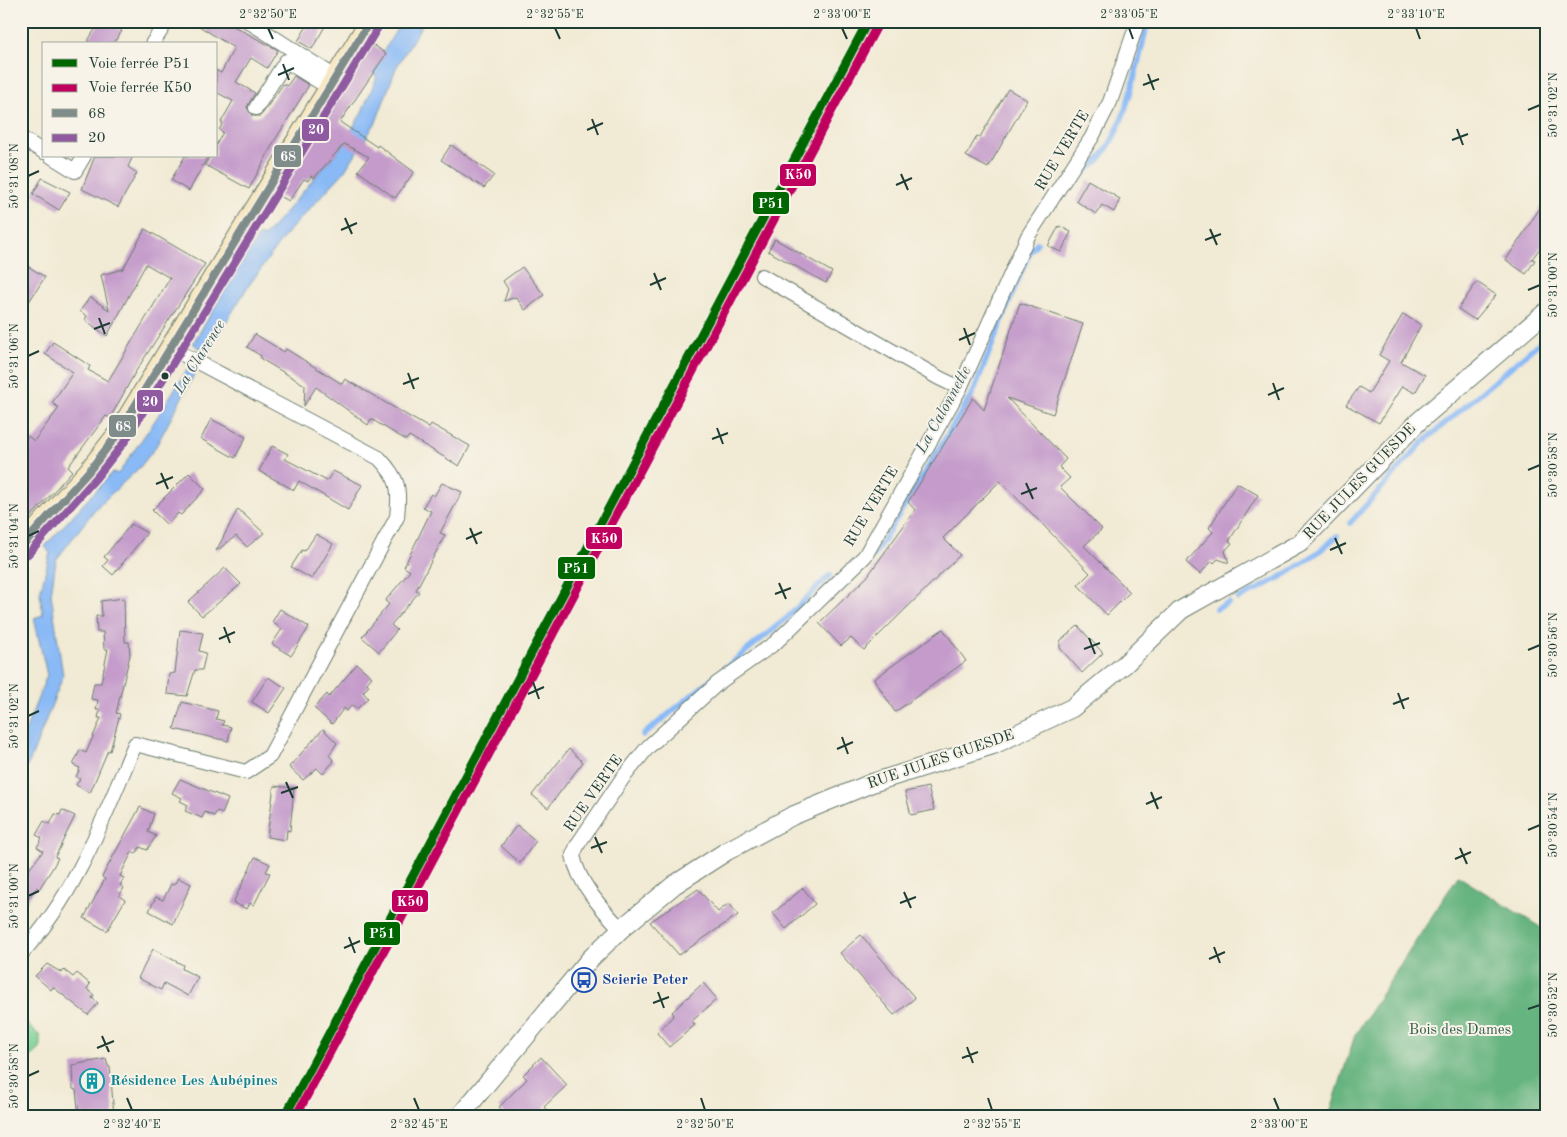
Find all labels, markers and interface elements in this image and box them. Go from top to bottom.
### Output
text: 2°32'50"E [239,8,297,21]
text: 2°32'55"E [526,8,584,21]
text: 2°33'05"E [1100,8,1158,21]
text: 2°33'00"E [813,9,871,21]
text: 2°33'10"E [1387,9,1445,21]
legend [42,42,218,158]
text: Voie ferrée P51 [88,57,190,72]
text: 50°31'02"N [1547,72,1560,138]
text: Voie ferrée K50 [88,81,192,96]
text: 68 [88,107,105,122]
street label: RUE VERTE [1033,108,1093,194]
line badge: 20 [301,118,330,142]
text: 20 [308,123,324,137]
text: 20 [88,131,105,146]
text: 50°31'08"N [8,143,21,209]
line badge: 68 [273,144,302,168]
text: 68 [280,150,296,164]
line badge: K50 [779,163,817,187]
text: K50 [784,168,812,182]
line badge: P51 [752,191,790,215]
text: P51 [758,197,784,211]
text: 50°31'00"N [1547,252,1560,318]
water label: La Clarence [170,317,229,398]
text: 50°31'06"N [8,323,21,389]
water label: La Calonnette [913,363,975,457]
unlabelled marker [160,371,170,381]
line badge: 20 [136,389,164,413]
text: 20 [142,395,158,409]
line badge: 68 [108,414,137,438]
text: 68 [115,420,131,434]
street label: RUE JULES GUESDE [1301,421,1419,543]
text: 50°30'58"N [1547,432,1560,498]
street label: RUE VERTE [842,464,902,550]
text: 50°31'04"N [8,503,21,569]
line badge: K50 [585,526,623,550]
text: K50 [590,532,618,546]
line badge: P51 [557,556,596,580]
text: P51 [563,562,589,576]
text: 50°30'56"N [1547,612,1560,678]
text: 50°31'02"N [8,683,21,749]
street label: RUE JULES GUESDE [866,728,1016,792]
street label: RUE VERTE [562,753,626,835]
text: 50°30'54"N [1547,792,1560,858]
text: 50°31'00"N [8,863,21,929]
line badge: K50 [391,889,429,913]
text: K50 [396,895,424,909]
line badge: P51 [363,921,401,946]
text: P51 [369,927,395,941]
bus stop icon: Scierie Peter [571,967,597,993]
text: 50°30'52"N [1547,972,1560,1038]
place label: Scierie Peter [602,973,688,988]
park label: Bois des Dames [1409,1023,1511,1038]
text: 50°30'58"N [8,1043,21,1109]
building icon: Résidence Les Aubépines [79,1068,105,1094]
place label: Résidence Les Aubépines [110,1074,278,1089]
text: 2°32'45"E [390,1118,448,1131]
text: 2°32'50"E [676,1118,734,1131]
text: 2°32'55"E [963,1118,1021,1131]
text: 2°32'40"E [103,1119,161,1131]
text: 2°33'00"E [1250,1119,1308,1131]

